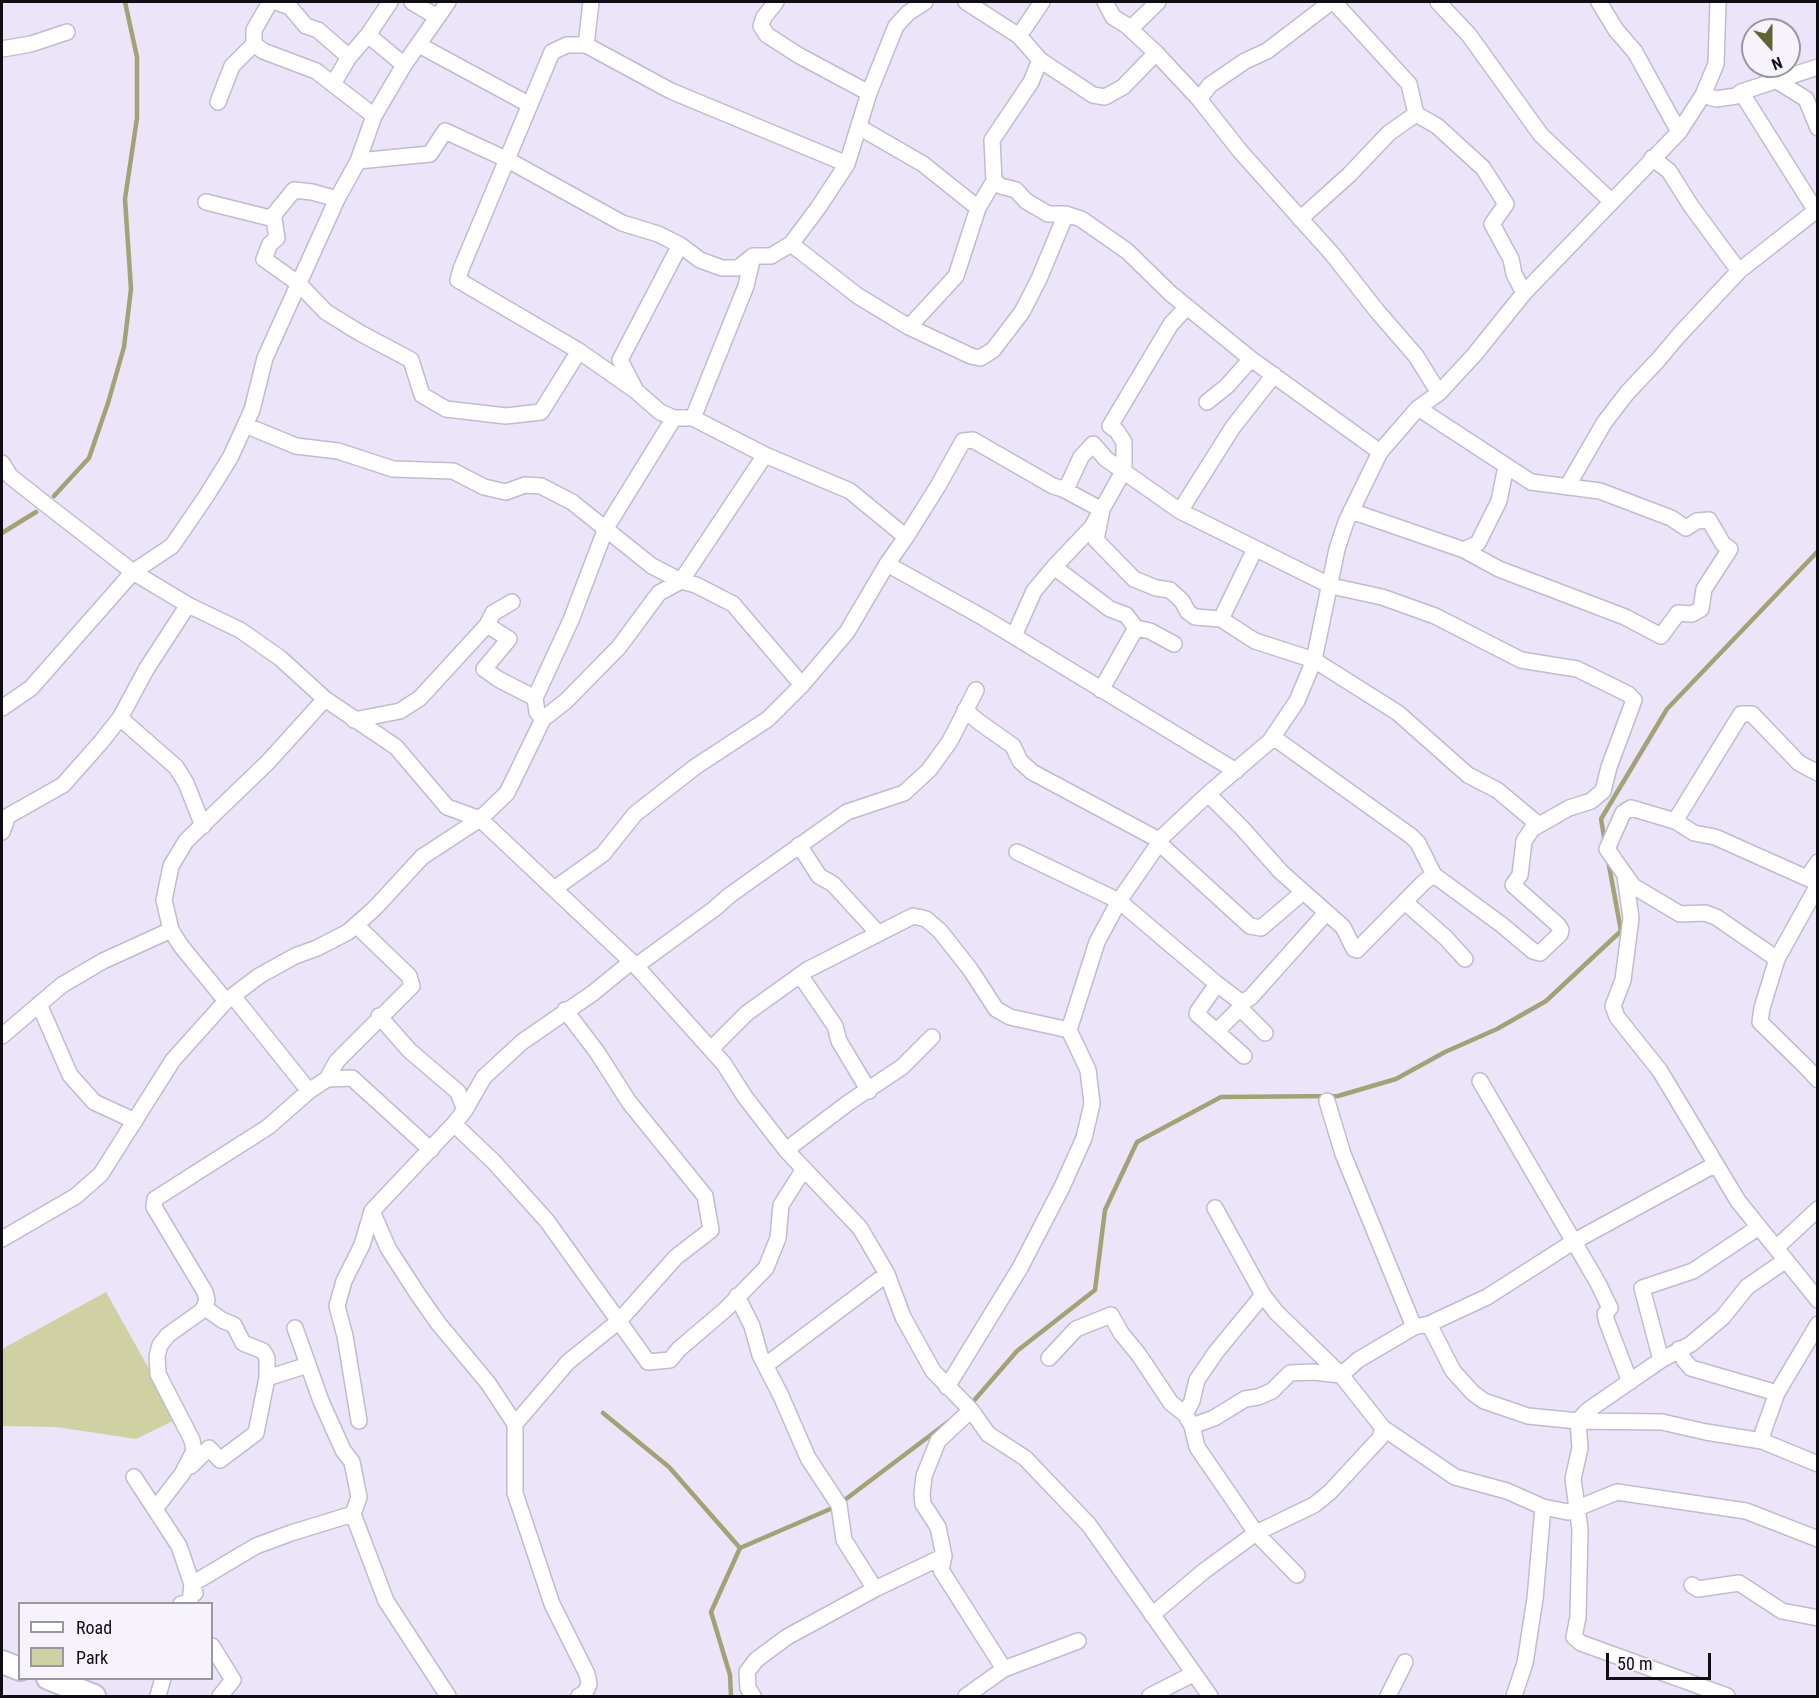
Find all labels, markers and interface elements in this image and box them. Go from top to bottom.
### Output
north arrow [1741,18,1801,78]
text: N [1769,53,1785,74]
legend [18,1602,213,1680]
text: Road [76,1617,112,1638]
scale bar [1609,1641,1714,1679]
text: Park [76,1647,108,1668]
text: 50 m [1617,1653,1652,1674]

